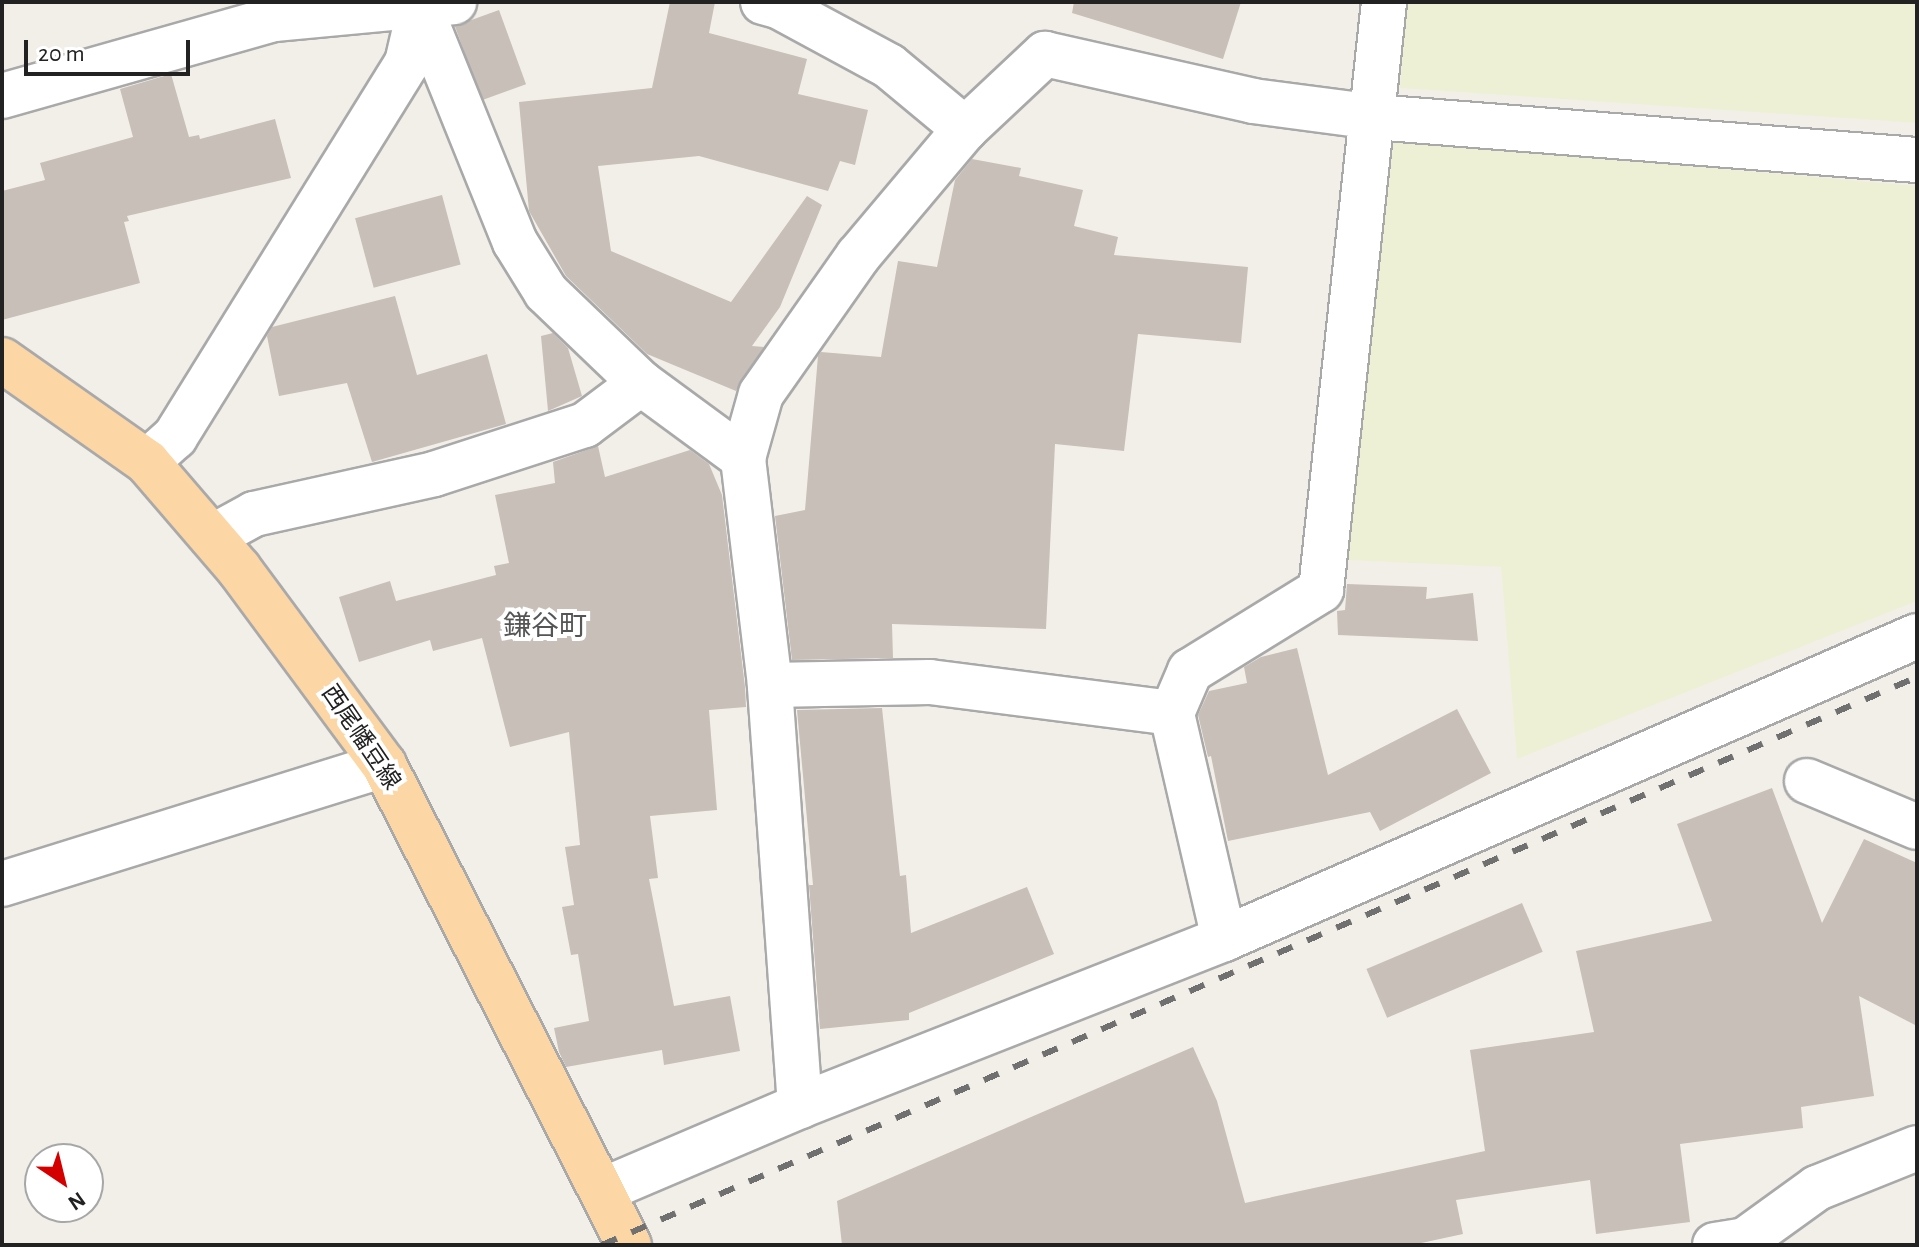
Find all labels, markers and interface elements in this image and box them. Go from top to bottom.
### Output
scale bar [28,24,194,74]
text: 20 m [38,42,85,66]
district label: 鎌谷町 [503,610,587,644]
street label: 西尾幡豆線 [315,680,405,796]
north arrow [24,1143,104,1223]
text: N [64,1188,89,1214]

